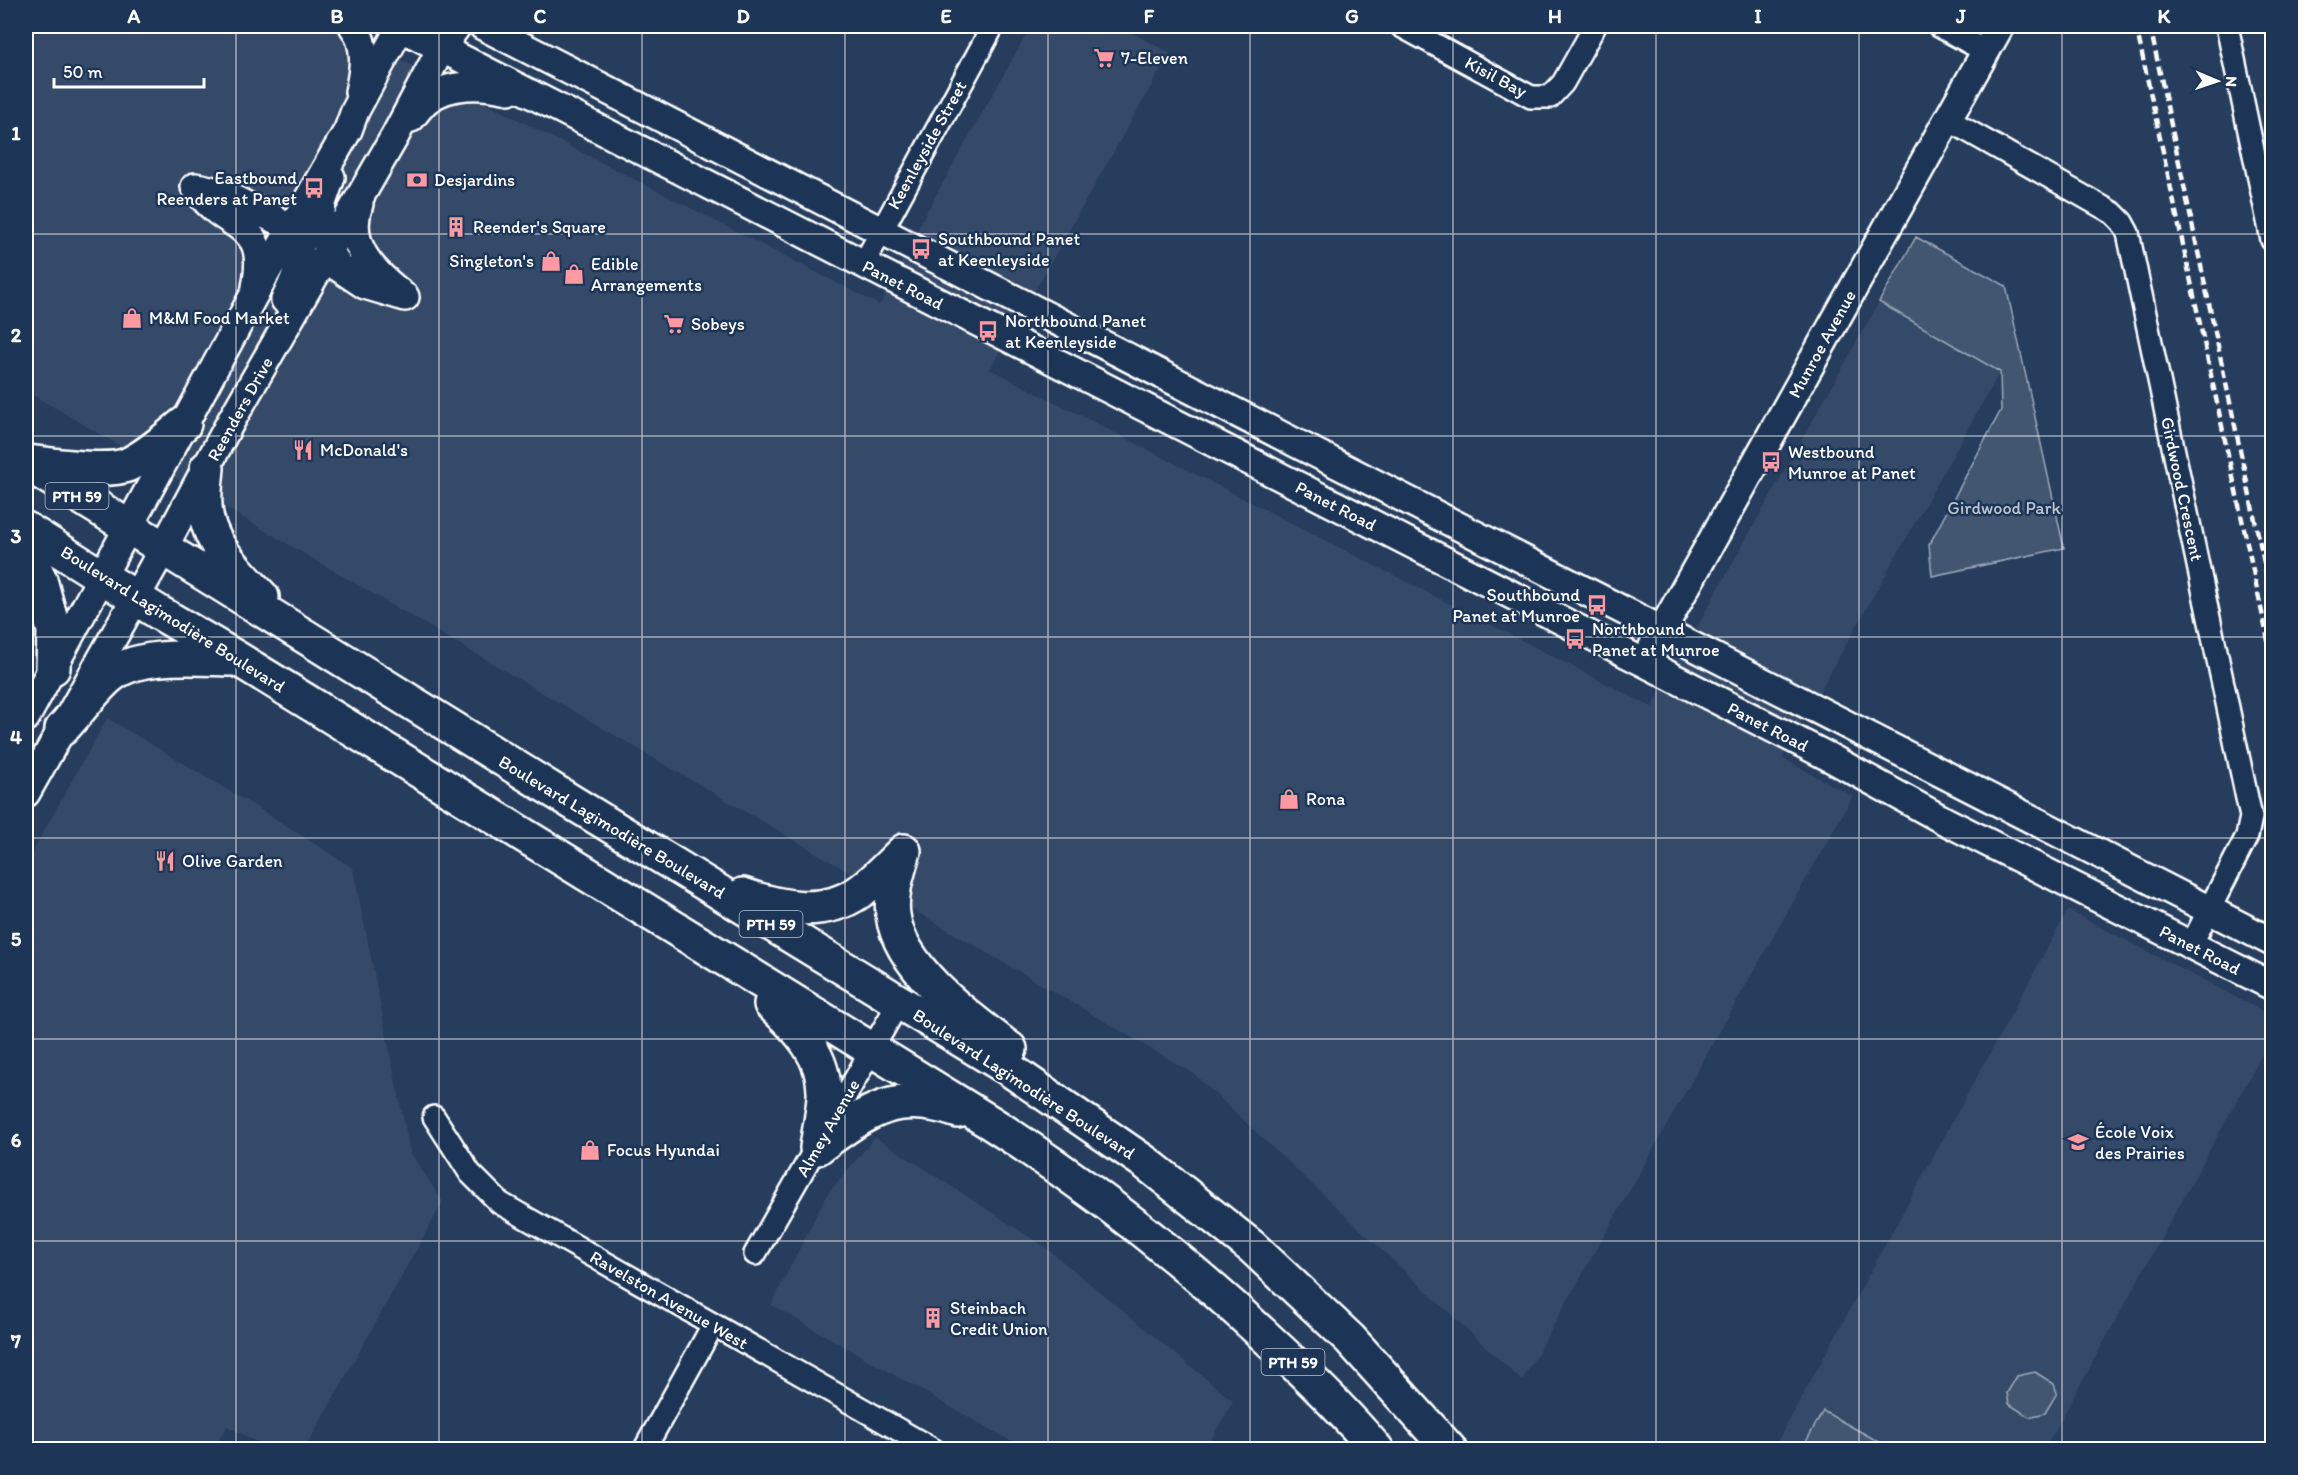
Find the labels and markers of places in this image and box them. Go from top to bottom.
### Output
supermarket icon: 7-Eleven [1092,46,1116,70]
place label: 7-Eleven [1121,47,1188,69]
place label: Eastbound Reenders at Panet [156,167,297,210]
bank icon: Desjardins [405,168,429,192]
place label: Desjardins [434,169,515,191]
bus stop icon: Eastbound Reenders at Panet [302,176,326,200]
building icon: Reender's Square [444,215,468,239]
place label: Reender's Square [473,216,606,238]
place label: Southbound Panet at Keenleyside [938,228,1081,271]
bus stop icon: Southbound Panet at Keenleyside [909,237,933,261]
shop icon: Singleton's [539,249,563,273]
place label: Singleton's [449,250,534,272]
place label: Edible Arrangements [591,253,702,296]
shop icon: Edible Arrangements [562,262,586,286]
shop icon: M&M Food Market [120,306,144,330]
place label: M&M Food Market [149,307,290,329]
place label: Northbound Panet at Keenleyside [1005,310,1147,353]
supermarket icon: Sobeys [662,312,686,336]
place label: Sobeys [691,313,745,335]
bus stop icon: Northbound Panet at Keenleyside [976,319,1000,343]
restaurant icon: McDonald's [291,438,315,462]
place label: McDonald's [320,439,408,461]
place label: Westbound Munroe at Panet [1788,441,1916,484]
bus stop icon: Westbound Munroe at Panet [1759,450,1783,474]
place label: Southbound Panet at Munroe [1452,584,1580,627]
bus stop icon: Southbound Panet at Munroe [1585,593,1609,617]
place label: Northbound Panet at Munroe [1592,618,1720,661]
bus stop icon: Northbound Panet at Munroe [1563,627,1587,651]
shop icon: Rona [1277,787,1301,811]
place label: Rona [1306,788,1345,810]
restaurant icon: Olive Garden [153,849,177,873]
place label: Olive Garden [182,850,283,872]
place label: École Voix des Prairies [2095,1121,2185,1164]
school or university icon: École Voix des Prairies [2066,1130,2090,1154]
shop icon: Focus Hyundai [578,1138,602,1162]
place label: Focus Hyundai [607,1139,720,1161]
place label: Steinbach Credit Union [950,1297,1048,1340]
building icon: Steinbach Credit Union [921,1306,945,1330]

